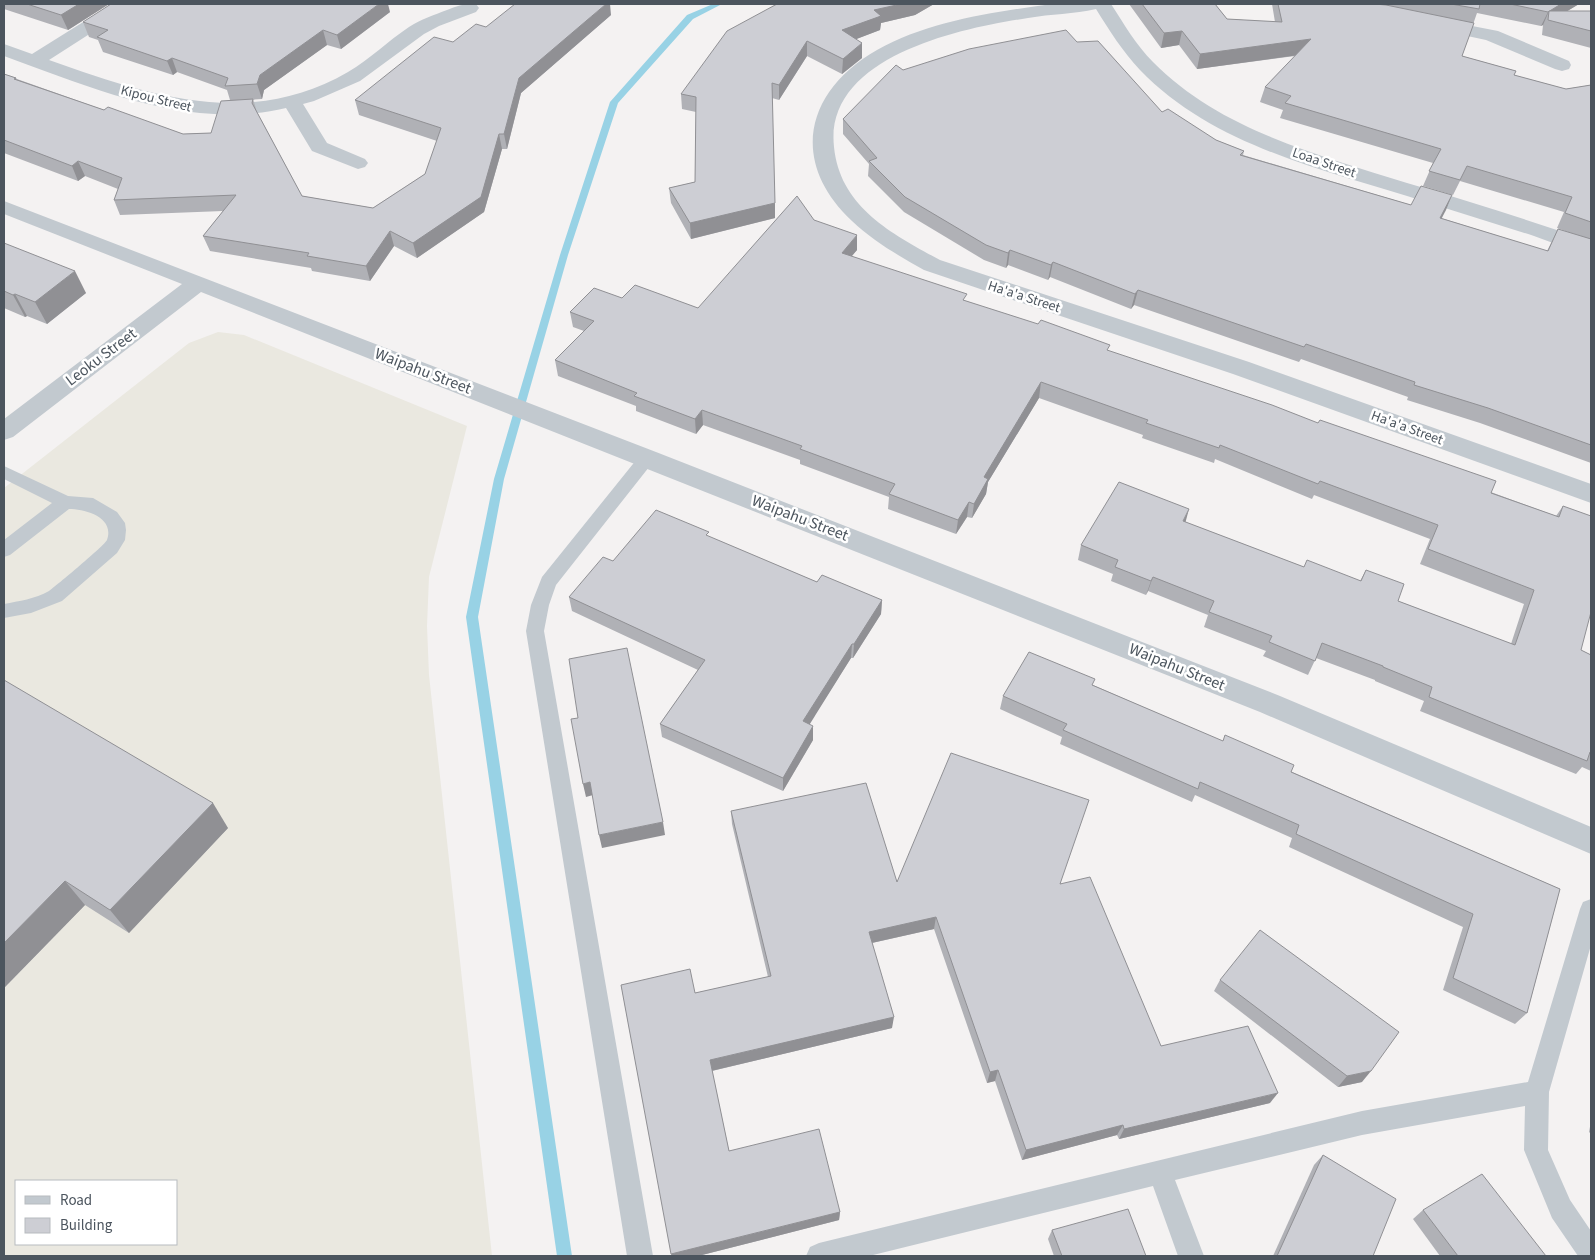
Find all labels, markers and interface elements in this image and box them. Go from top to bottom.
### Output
street label: Kipou Street [118,81,194,118]
street label: Loaa Street [1290,143,1359,183]
street label: Ha'a'a Street [985,276,1063,318]
street label: Leoku Street [61,323,142,391]
street label: Waipahu Street [372,343,475,400]
street label: Ha'a'a Street [1368,406,1446,450]
street label: Waipahu Street [749,490,852,547]
street label: Waipahu Street [1126,638,1229,696]
legend [15,1180,178,1245]
text: Road [60,1190,92,1211]
text: Building [60,1215,113,1236]

